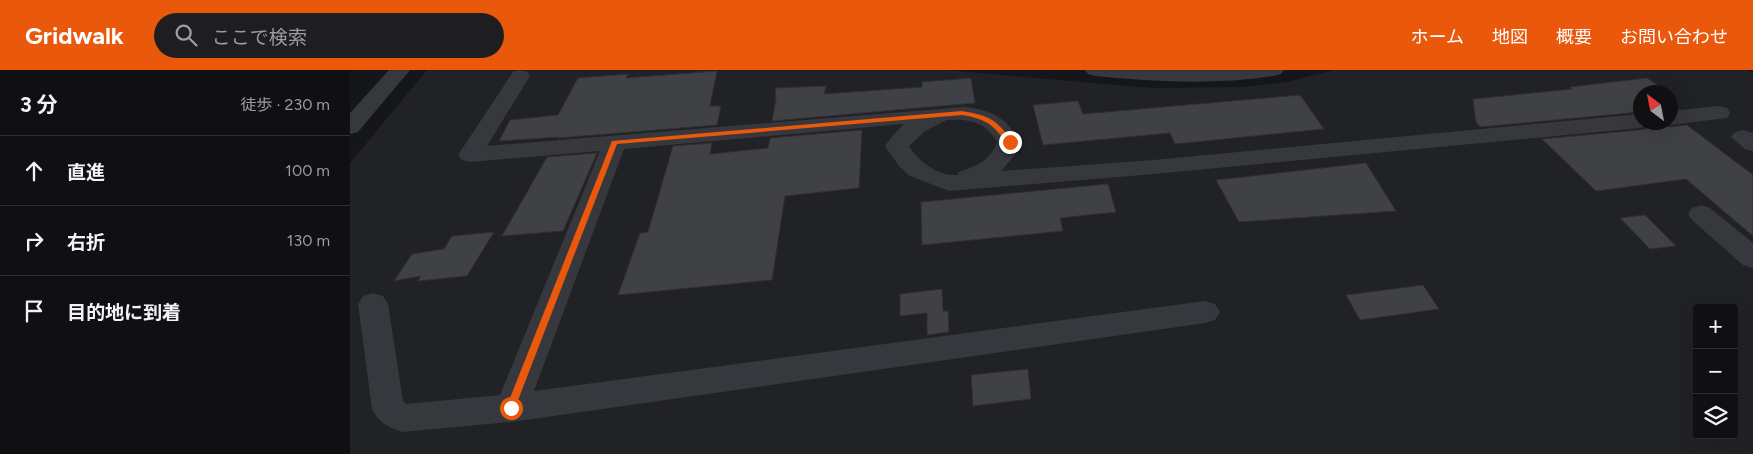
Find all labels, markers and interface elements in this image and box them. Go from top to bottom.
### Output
search box [154,13,504,58]
text: Gridwalk [25,21,124,50]
icon: search [172,21,200,49]
text: ここで検索 [212,26,307,49]
text: ホーム [1411,26,1464,48]
text: 地図 [1492,26,1528,48]
text: 概要 [1556,26,1592,48]
text: お問い合わせ [1620,26,1728,48]
north arrow [1633,85,1678,130]
text: 3 分 [20,92,58,117]
text: 徒歩 · 230 m [241,95,330,114]
route end [999,131,1022,154]
icon: ahead [20,157,48,185]
text: 直進 [67,161,105,184]
text: 100 m [285,161,330,180]
icon: right [20,227,48,255]
text: 右折 [67,231,105,254]
text: 130 m [287,231,330,250]
icon: arrive [20,297,48,325]
text: 目的地に到着 [67,301,181,324]
map controls [1693,304,1738,439]
button: + [1693,304,1738,349]
button: − [1693,349,1738,394]
button: layers [1693,394,1738,439]
route start [500,397,523,420]

